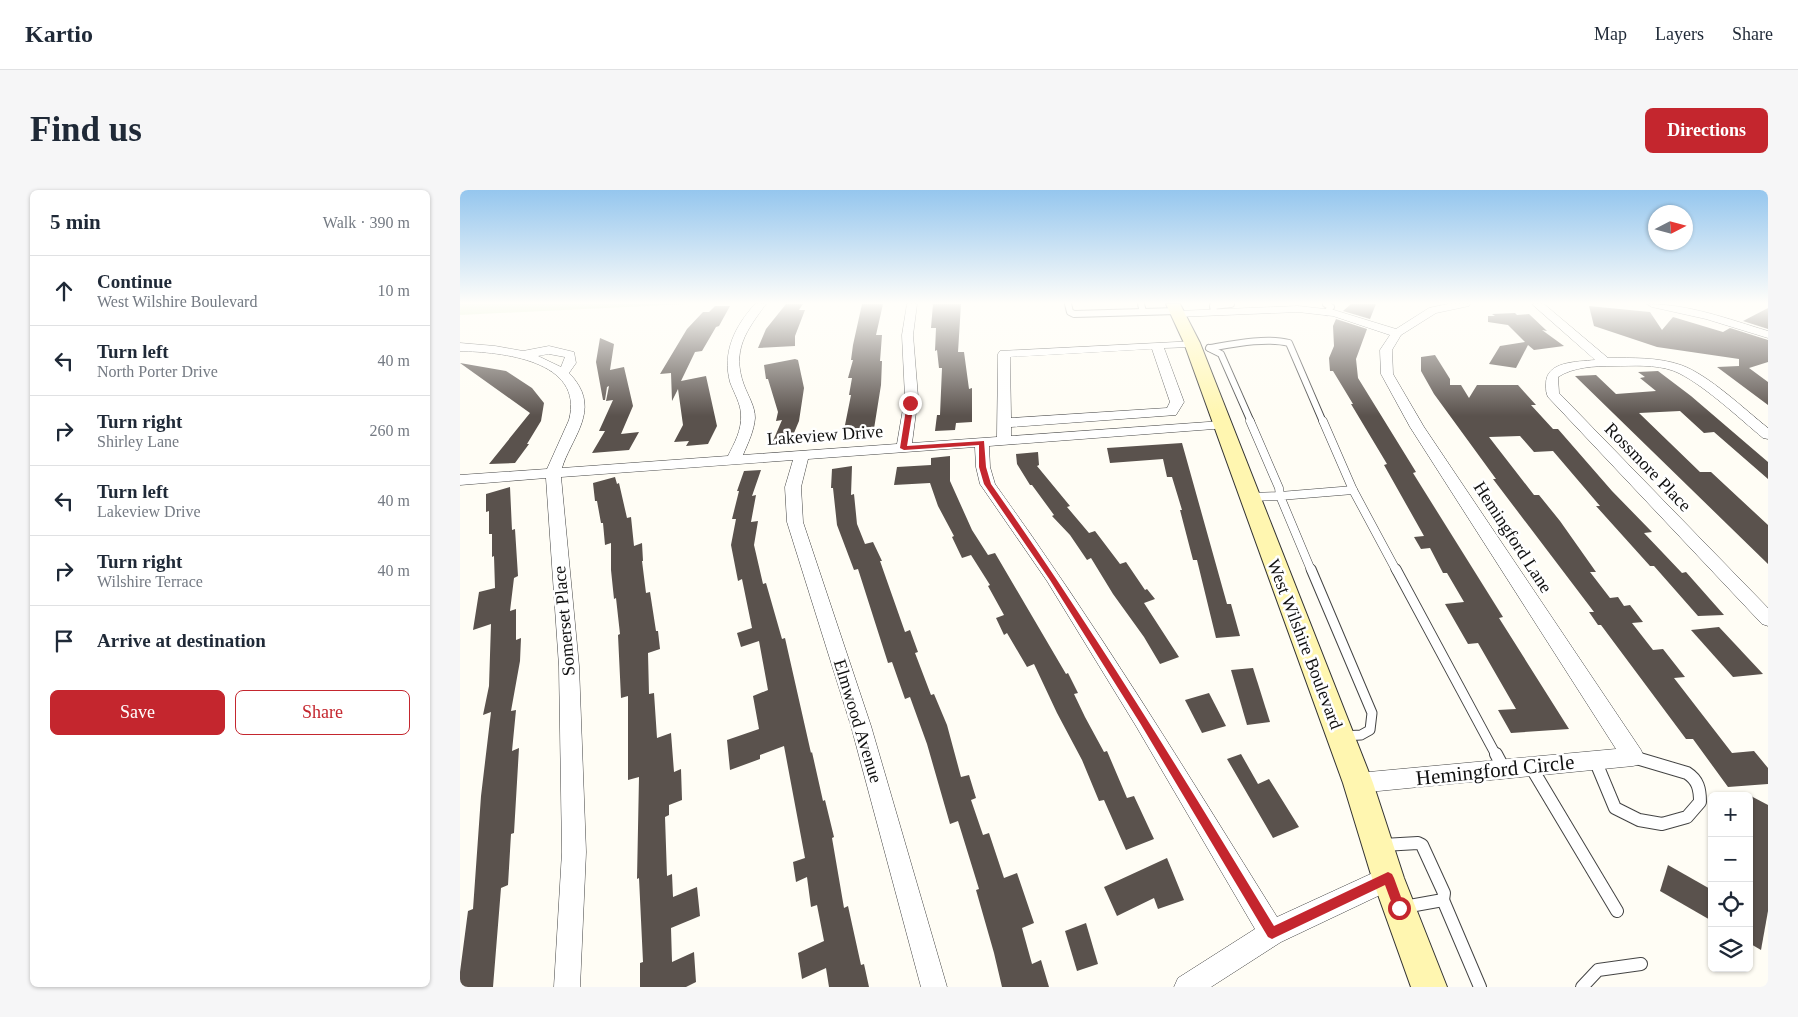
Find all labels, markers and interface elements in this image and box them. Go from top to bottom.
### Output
text: Kartio [25,21,93,47]
text: Map [1594,24,1627,44]
text: Layers [1655,24,1704,44]
text: Share [1732,24,1773,44]
button: Directions [1645,108,1768,153]
text: Find us [30,110,142,149]
north arrow [1648,205,1693,250]
text: 5 min [50,210,101,234]
text: Walk · 390 m [323,214,410,231]
text: Continue [97,271,172,292]
icon: ahead [50,277,78,305]
text: 10 m [378,282,410,299]
text: West Wilshire Boulevard [97,293,257,310]
text: Turn left [97,341,169,362]
icon: left [50,347,78,375]
text: 40 m [378,352,410,369]
text: North Porter Drive [97,363,218,380]
route end [899,392,922,415]
text: Turn right [97,411,182,432]
icon: right [50,417,78,445]
street label: Rossmore Place [1601,419,1695,515]
street label: Lakeview Drive [766,421,884,449]
text: 260 m [370,422,410,439]
text: Shirley Lane [97,433,179,450]
street label: Hemingford Lane [1470,478,1556,596]
text: Turn left [97,481,169,502]
icon: left [50,487,78,515]
text: 40 m [378,492,410,509]
text: Lakeview Drive [97,503,201,520]
text: Turn right [97,551,182,572]
street label: West Wilshire Boulevard [1263,556,1347,732]
icon: right [50,557,78,585]
text: 40 m [378,562,410,579]
street label: Somerset Place [549,565,579,677]
text: Wilshire Terrace [97,573,203,590]
icon: arrive [50,627,78,655]
text: Arrive at destination [97,630,266,651]
street label: Elmwood Avenue [830,657,886,785]
button: Save [50,690,225,735]
button: Share [235,690,410,735]
street label: Hemingford Circle [1415,750,1575,790]
map controls [1708,792,1753,972]
button: + [1708,792,1753,837]
button: − [1708,837,1753,882]
button: locate [1708,882,1753,927]
route start [1388,897,1411,920]
button: layers [1708,927,1753,972]

